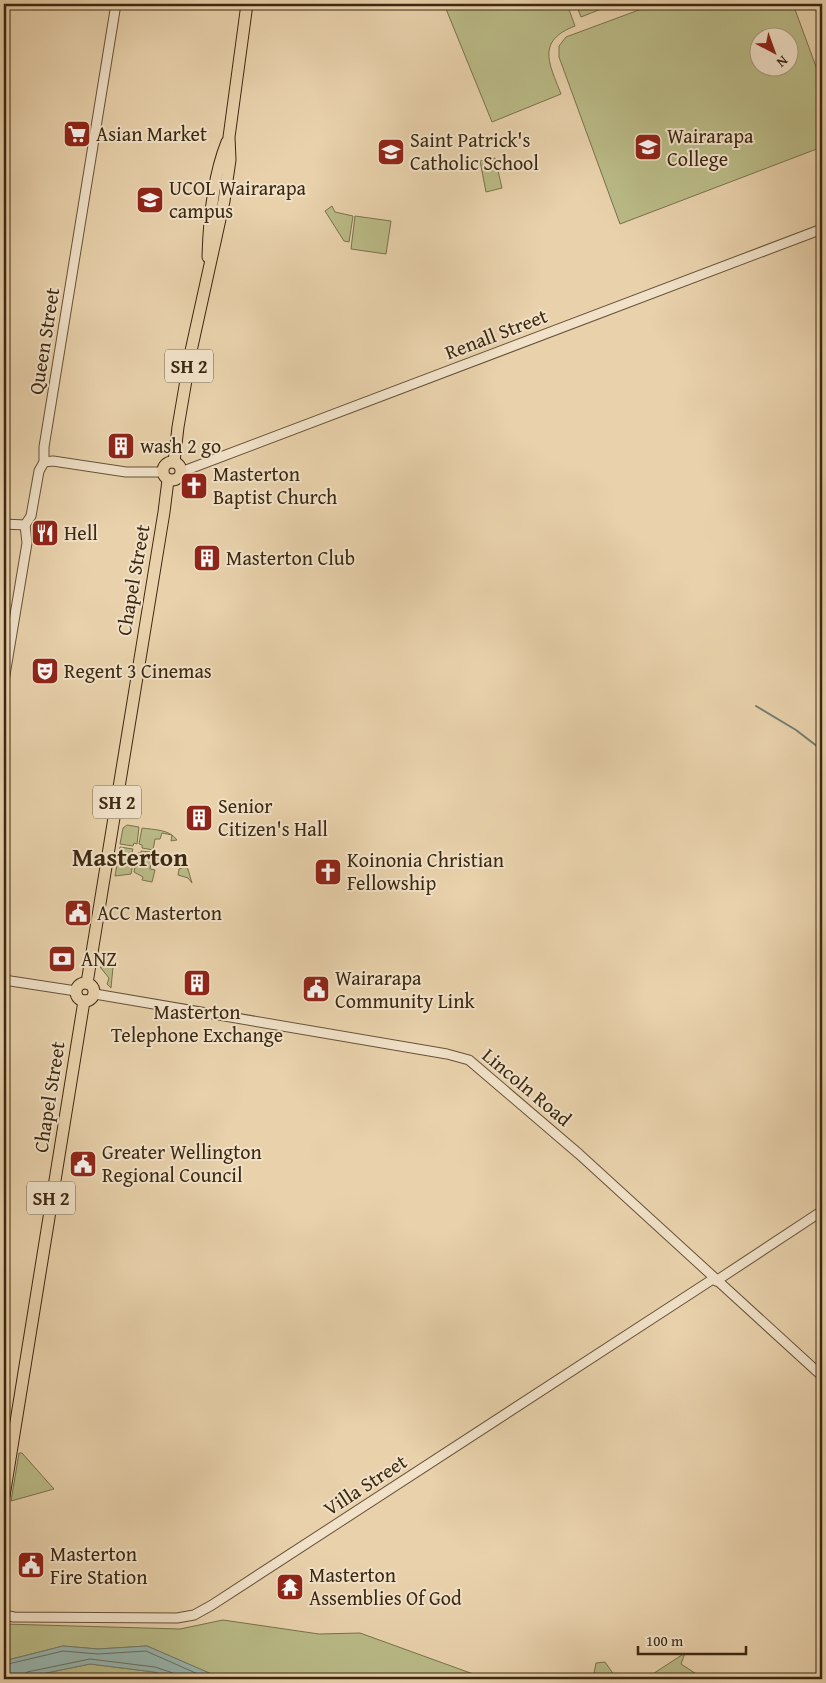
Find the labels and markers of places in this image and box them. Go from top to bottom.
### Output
supermarket icon: Asian Market [62,119,92,149]
place label: Asian Market [96,119,207,148]
place label: Wairarapa College [667,121,754,173]
place label: Saint Patrick's Catholic School [410,125,539,177]
school or university icon: Wairarapa College [633,132,663,162]
school or university icon: Saint Patrick's Catholic School [376,137,406,167]
place label: UCOL Wairarapa campus [169,173,306,225]
school or university icon: UCOL Wairarapa campus [135,185,165,215]
building icon: wash 2 go [106,431,136,461]
place label: wash 2 go [140,431,221,460]
place label: Masterton Baptist Church [213,459,337,511]
church icon: Masterton Baptist Church [179,471,209,501]
restaurant icon: Hell [30,518,60,548]
place label: Hell [64,518,98,547]
building icon: Masterton Club [192,543,222,573]
place label: Masterton Club [226,543,355,572]
theatre icon: Regent 3 Cinemas [30,656,60,686]
place label: Regent 3 Cinemas [64,656,212,685]
place label: Senior Citizen's Hall [218,791,328,843]
building icon: Senior Citizen's Hall [184,803,214,833]
place label: Koinonia Christian Fellowship [347,845,504,897]
church icon: Koinonia Christian Fellowship [313,857,343,887]
public building icon: ACC Masterton [63,898,93,928]
place label: ACC Masterton [97,898,222,927]
bank icon: ANZ [47,944,77,974]
place label: ANZ [81,944,117,973]
place label: Wairarapa Community Link [335,963,475,1015]
building icon: Masterton Telephone Exchange [182,968,212,998]
public building icon: Wairarapa Community Link [301,974,331,1004]
place label: Masterton Telephone Exchange [111,997,283,1049]
place label: Greater Wellington Regional Council [102,1137,262,1189]
public building icon: Greater Wellington Regional Council [68,1149,98,1179]
place label: Masterton Fire Station [50,1539,148,1591]
public building icon: Masterton Fire Station [16,1550,46,1580]
place label: Masterton Assemblies Of God [309,1560,462,1612]
temple icon: Masterton Assemblies Of God [275,1572,305,1602]

